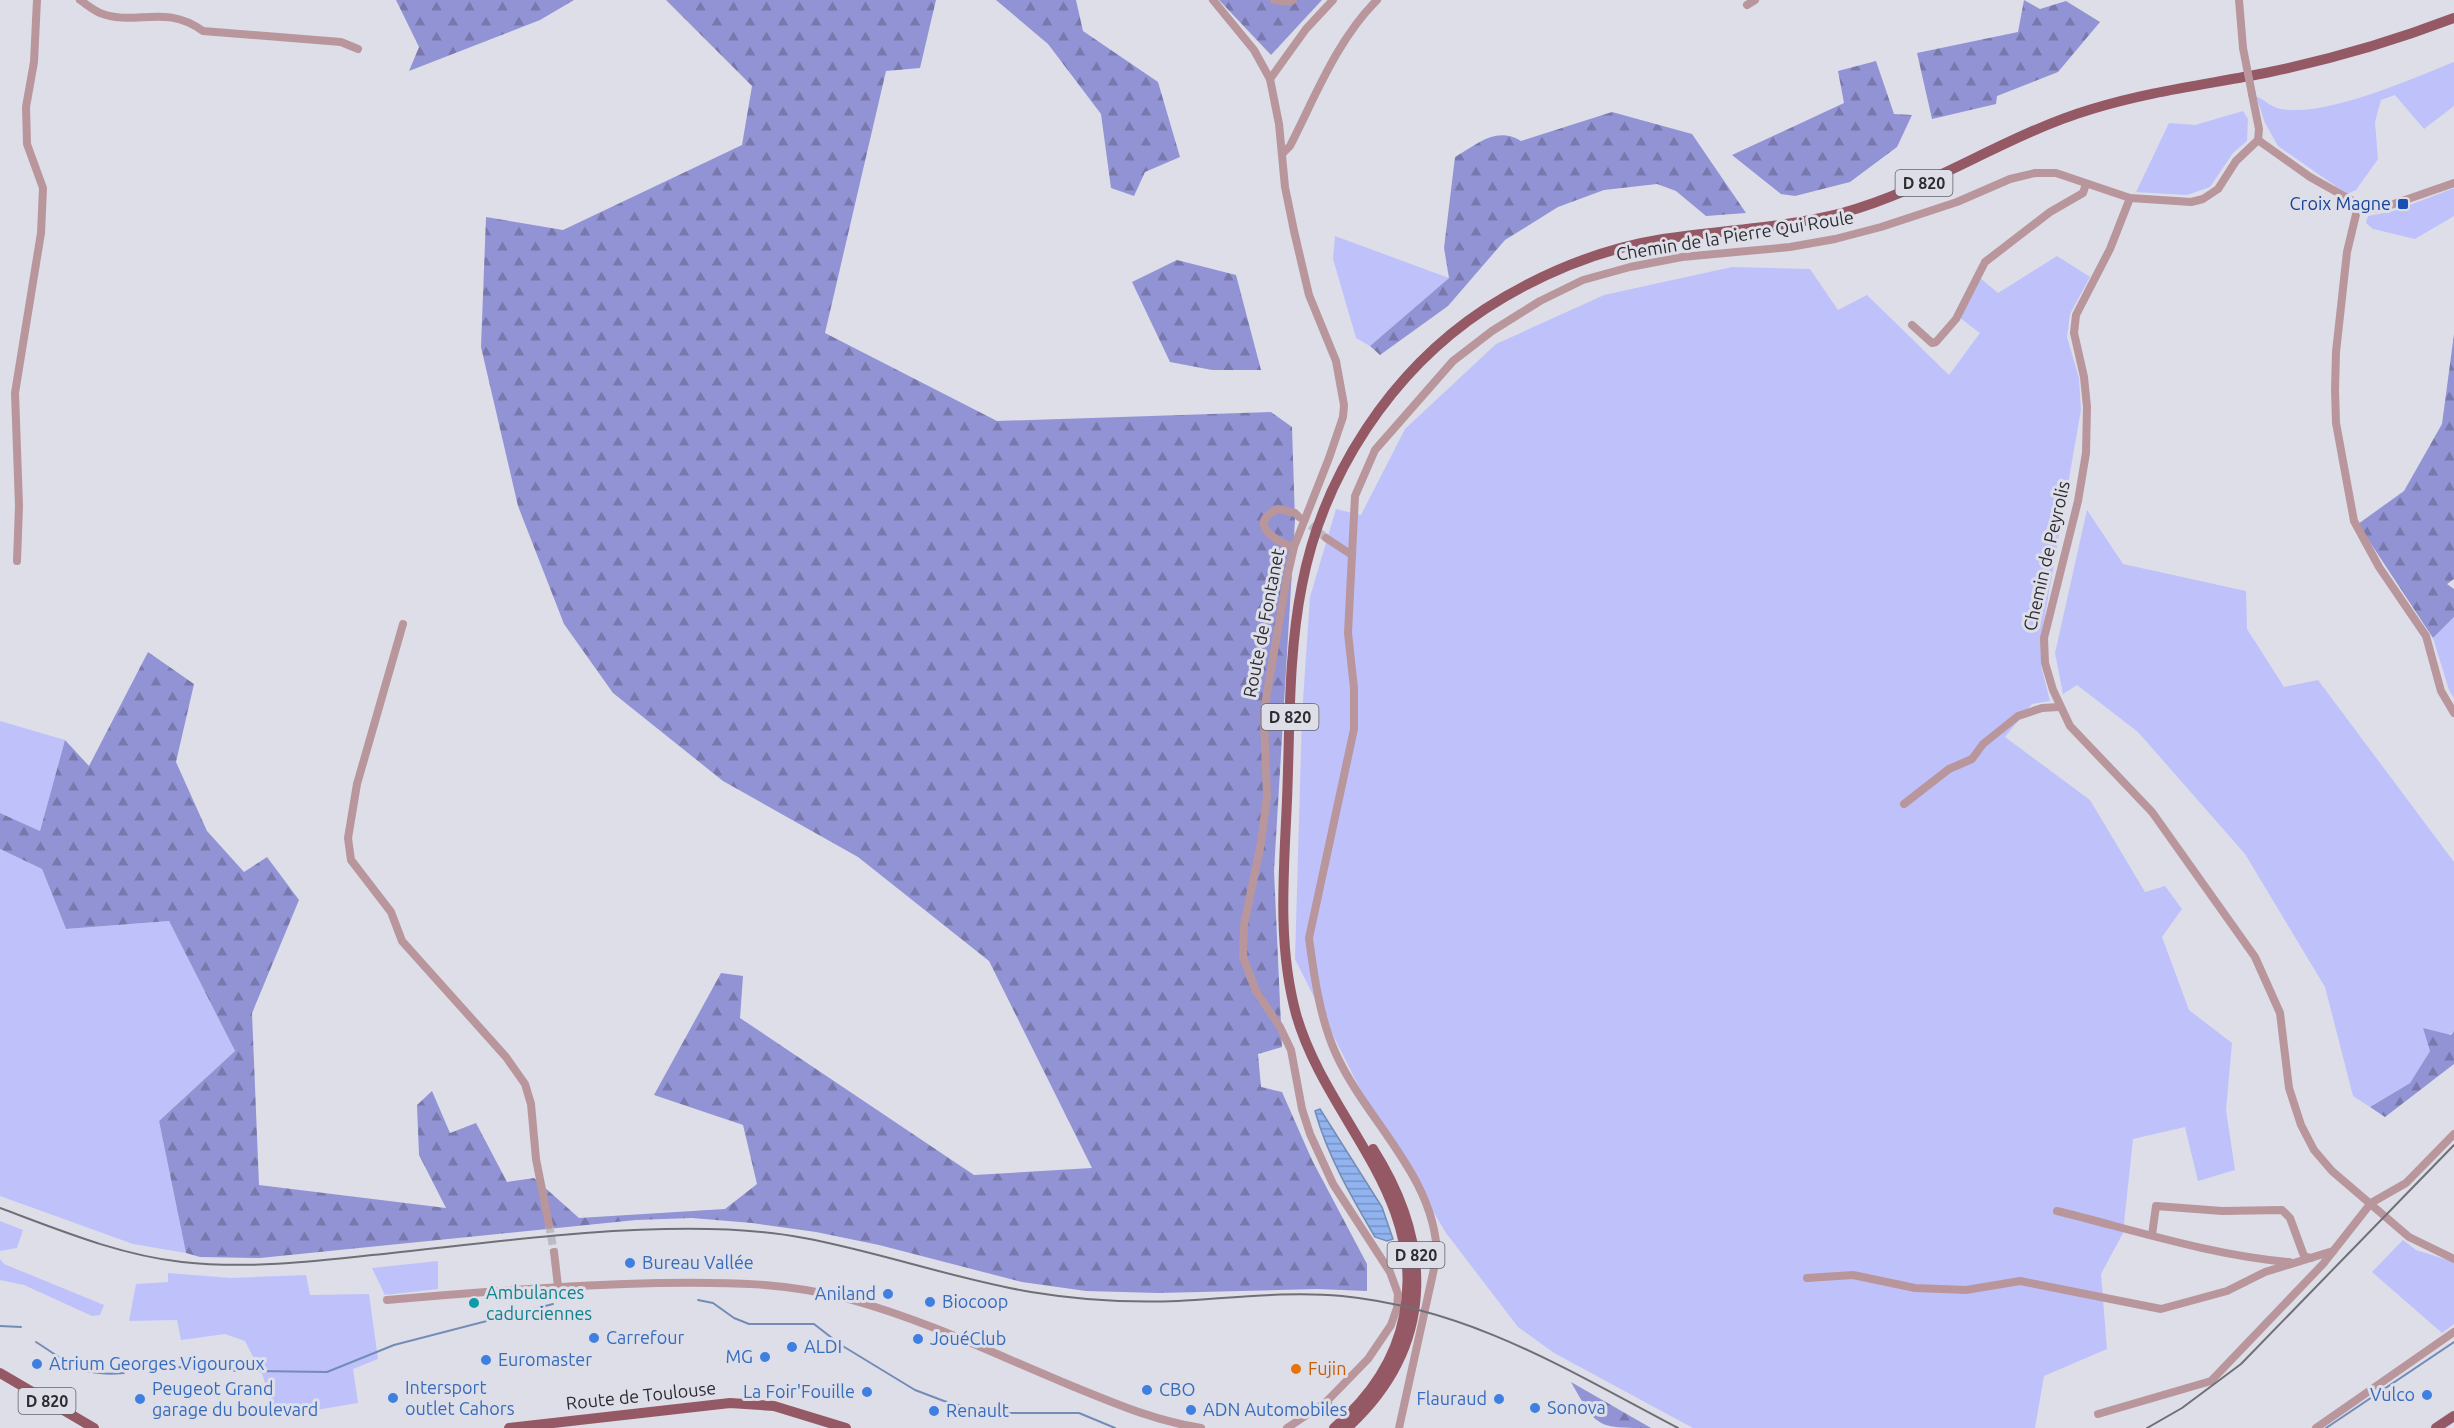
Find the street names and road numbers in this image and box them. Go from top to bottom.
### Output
road number: D 820 [1896,170,1952,196]
street label: Chemin de la Pierre Qui Roule [1615,206,1855,265]
street label: Chemin de Peyrolis [2019,479,2073,633]
street label: Route de Fontanet [1239,547,1287,699]
road number: D 820 [1262,704,1318,730]
road number: D 820 [1388,1242,1444,1268]
street label: Route de Toulouse [565,1377,717,1413]
road number: D 820 [18,1388,76,1414]

